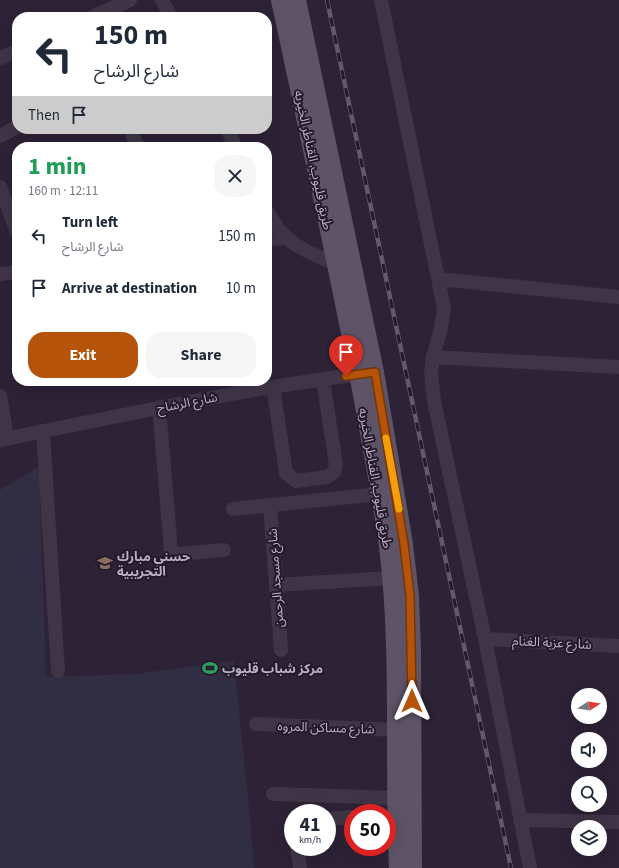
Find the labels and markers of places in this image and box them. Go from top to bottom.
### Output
pin [329,335,363,376]
place label: حسني مبارك التجريبية [117,548,190,581]
school or university icon: حسني مبارك التجريبية [96,554,114,572]
sports icon: مركز شباب قليوب [201,659,219,677]
place label: مركز شباب قليوب [222,660,323,678]

